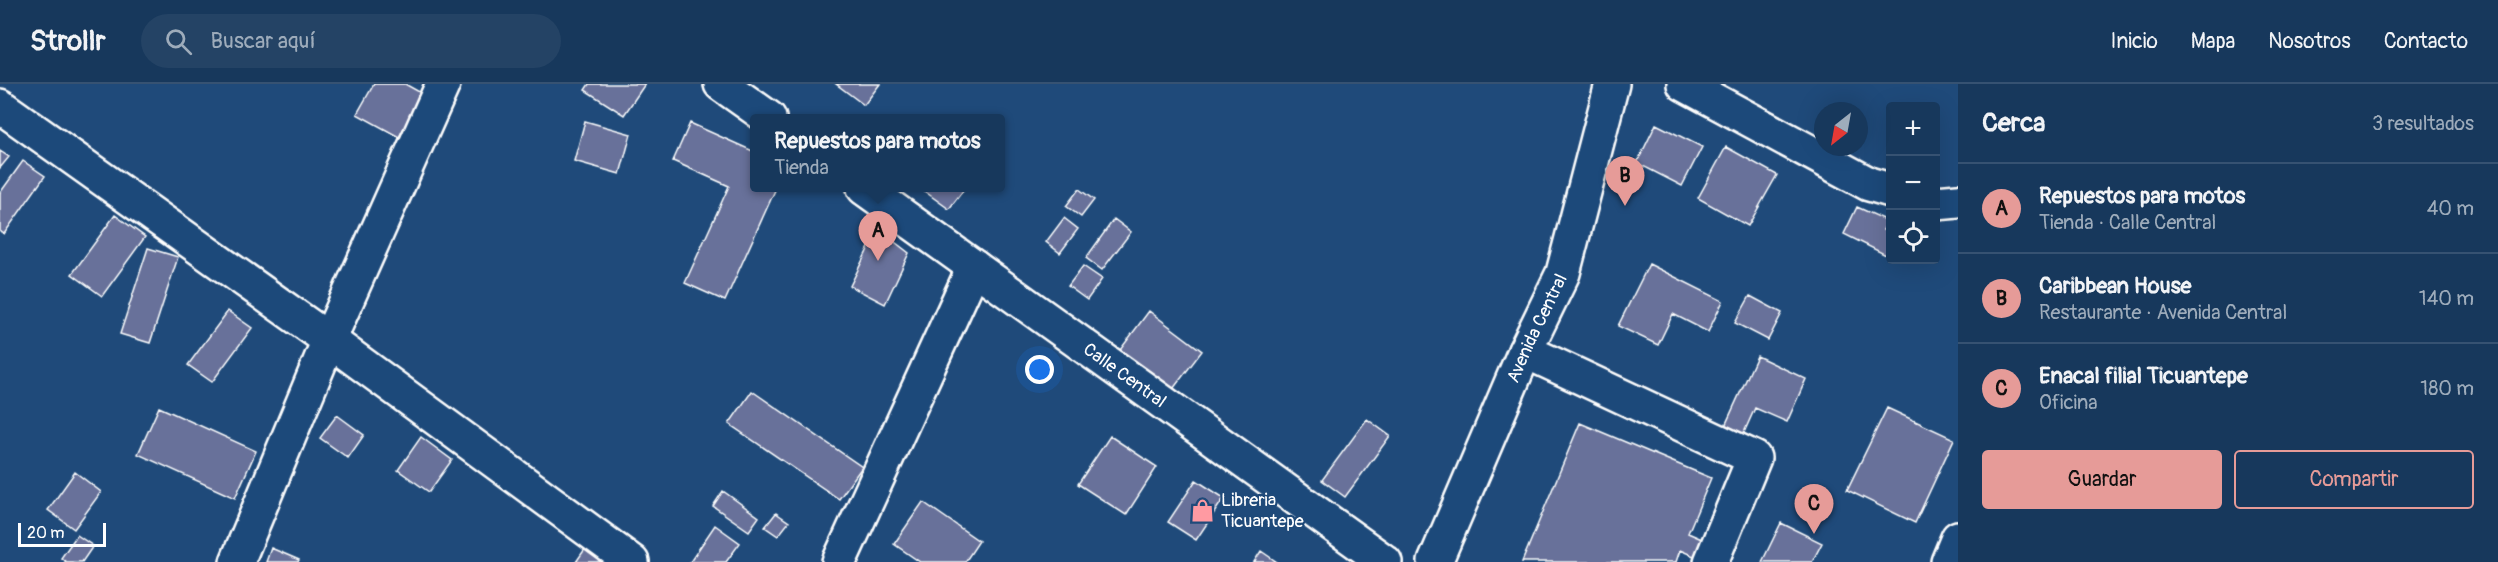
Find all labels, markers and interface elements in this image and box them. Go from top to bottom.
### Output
search box [141,14,561,68]
text: Strollr [30,24,105,59]
icon: search [162,25,195,58]
text: Buscar aquí [210,27,316,55]
text: Inicio [2111,28,2158,55]
text: Mapa [2191,28,2235,55]
text: Nosotros [2268,28,2351,55]
text: Contacto [2384,28,2468,55]
north arrow [1814,102,1868,156]
map controls [1886,102,1940,264]
button: + [1886,102,1940,156]
text: Cerca [1982,107,2045,139]
text: 3 resultados [2372,111,2474,136]
popup [750,114,1005,192]
text: Repuestos para motos [774,127,981,155]
text: Tienda [774,155,829,180]
pin: B [1606,156,1644,206]
button: − [1886,156,1940,210]
text: Repuestos para motos [2039,182,2245,210]
text: A [1995,196,2008,221]
text: 40 m [2427,196,2474,221]
button: locate [1886,210,1940,264]
text: Tienda · Calle Central [2039,210,2216,235]
pin: A [858,212,898,261]
street label: Avenida Central [1501,270,1572,386]
text: Caribbean House [2039,272,2191,300]
text: B [1996,286,2007,311]
text: 140 m [2419,286,2474,311]
text: Restaurante · Avenida Central [2039,300,2287,325]
street label: Calle Central [1079,338,1171,413]
your location [1025,355,1054,384]
text: Enacal filial Ticuantepe [2039,362,2248,390]
text: C [1995,376,2008,401]
text: 180 m [2420,376,2474,401]
text: Oficina [2039,390,2098,415]
button: Guardar [1982,450,2222,509]
button: Compartir [2234,450,2474,509]
pin: C [1794,484,1834,534]
place label: Libreria Ticuantepe [1221,489,1304,533]
shop icon: Libreria Ticuantepe [1190,497,1216,523]
scale bar [18,520,106,548]
text: 20 m [27,523,65,543]

